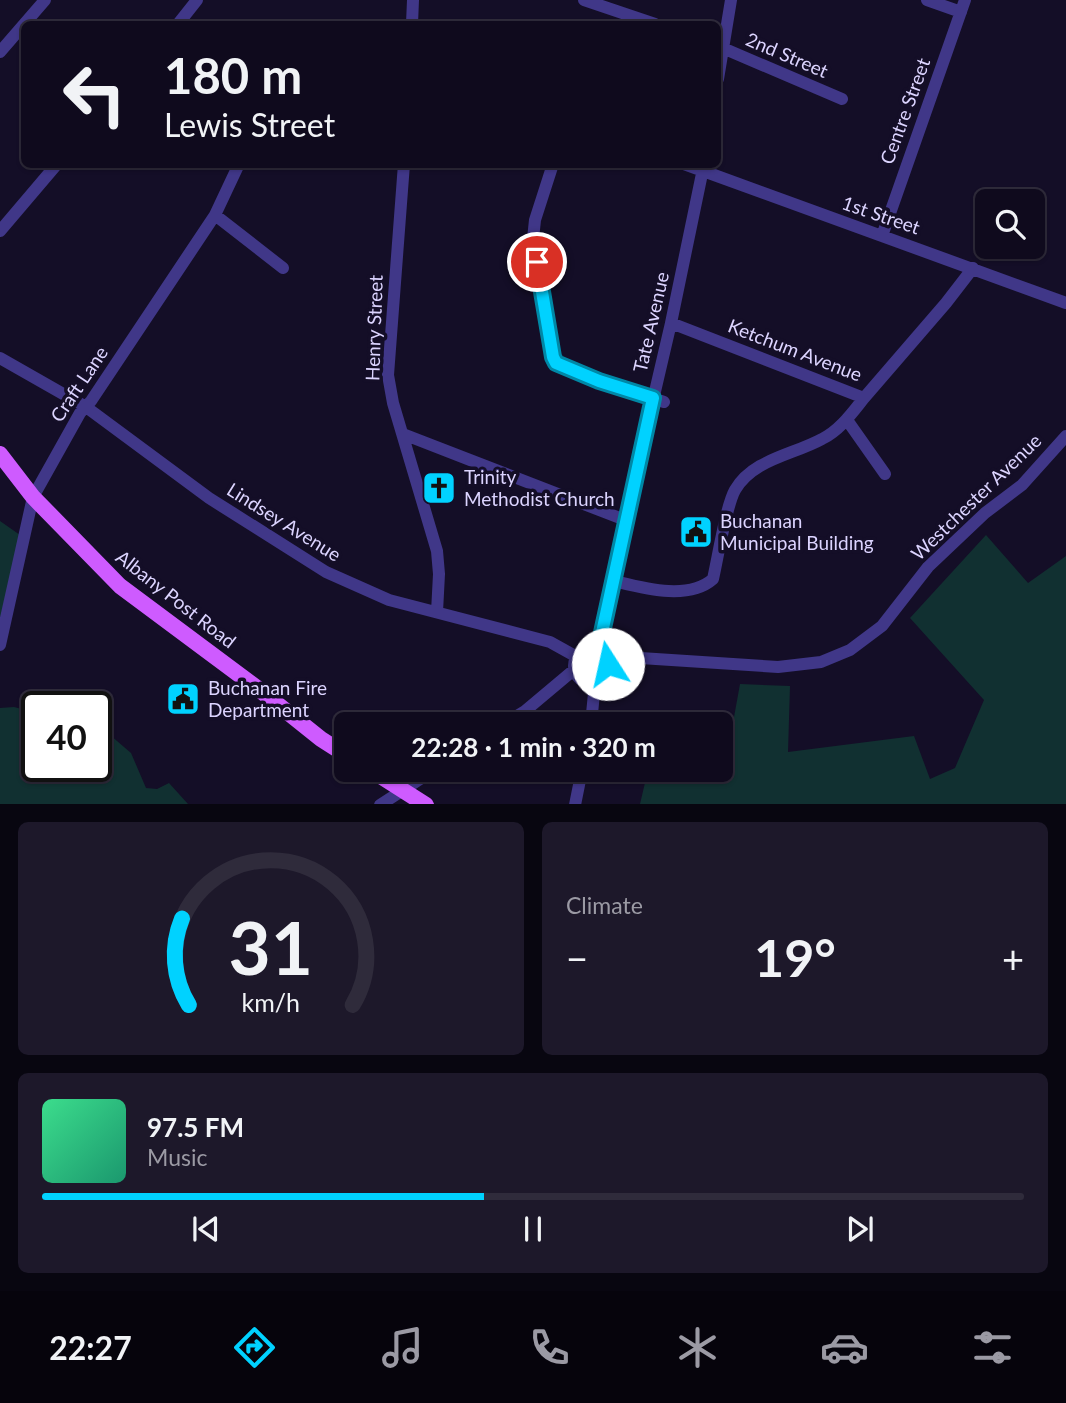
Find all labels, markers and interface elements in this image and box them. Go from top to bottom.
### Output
street label: 2nd Street [743,27,832,82]
text: 180 m [164,46,302,104]
icon: left [49,49,140,140]
street label: Centre Street [875,54,934,167]
text: Lewis Street [164,105,335,144]
map controls [975,189,1045,259]
button: search [975,189,1045,259]
street label: 1st Street [839,190,923,239]
pin [507,232,567,292]
icon: arrive [518,243,556,281]
street label: Tate Avenue [628,269,673,374]
street label: Henry Street [360,274,387,381]
street label: Ketchum Avenue [725,313,865,386]
street label: Craft Lane [45,341,112,426]
street label: Westchester Avenue [906,429,1046,565]
place label: Trinity Methodist Church [464,465,615,510]
church icon: Trinity Methodist Church [420,469,458,507]
street label: Lindsey Avenue [223,477,345,566]
place label: Buchanan Municipal Building [720,509,874,554]
public building icon: Buchanan Municipal Building [677,513,715,551]
street label: Albany Post Road [112,545,241,653]
position arrow [571,627,645,701]
place label: Buchanan Fire Department [208,676,327,721]
public building icon: Buchanan Fire Department [164,680,202,718]
speed limit sign: 40 [21,691,112,782]
text: 22:28 · 1 min · 320 m [411,731,656,763]
text: Climate [566,891,643,919]
text: 31 [229,903,313,991]
text: 19° [754,926,836,988]
text: − [566,935,588,981]
text: + [1002,935,1024,981]
text: km/h [242,986,300,1016]
text: 97.5 FM [147,1111,244,1143]
text: Music [147,1143,207,1171]
icon: previous [187,1210,225,1248]
icon: pause [514,1210,552,1248]
icon: next [841,1210,879,1248]
icon: directions [230,1323,279,1372]
icon: music [378,1323,427,1372]
icon: phone [525,1323,574,1372]
icon: climate [673,1323,722,1372]
icon: car [820,1323,869,1372]
icon: filters [968,1323,1017,1372]
text: 22:27 [49,1328,132,1367]

